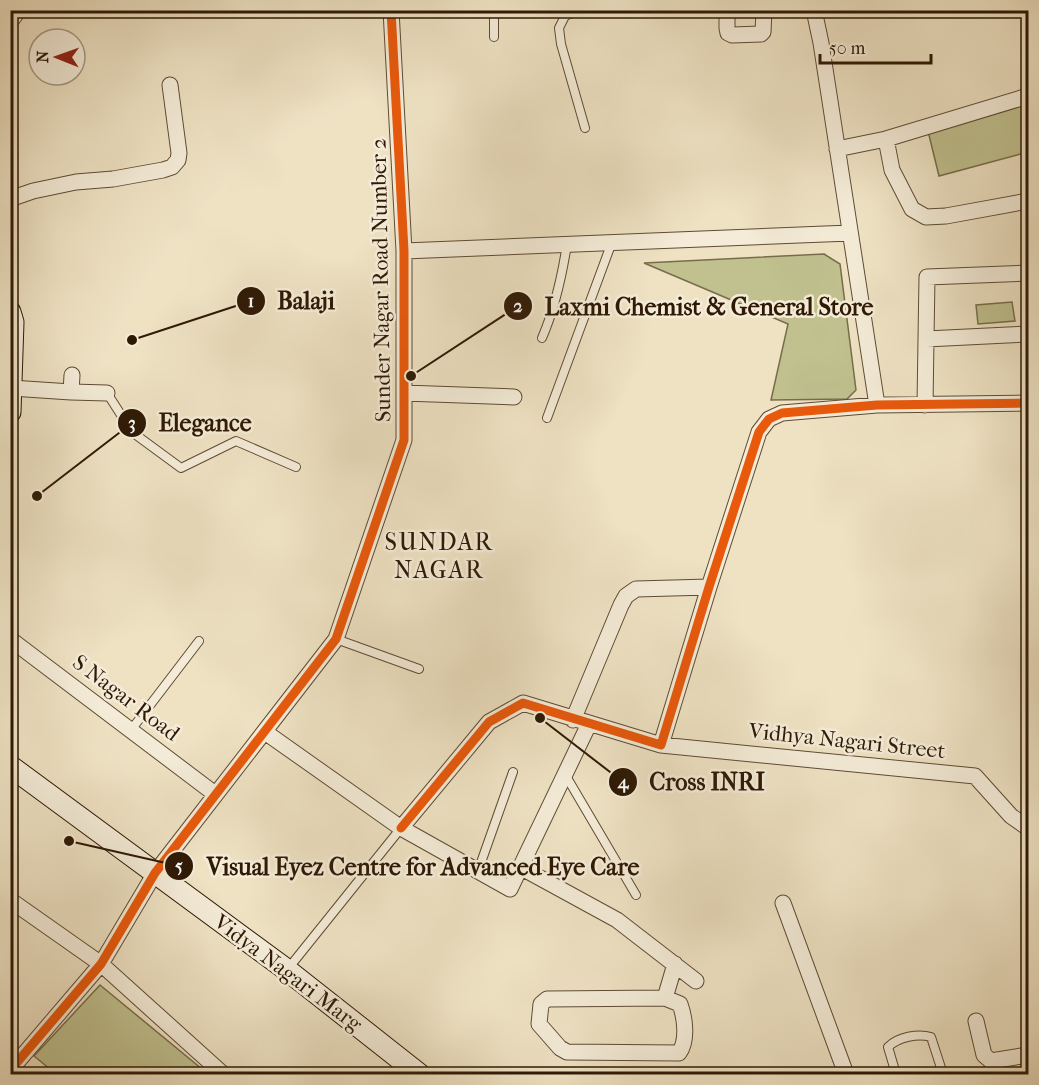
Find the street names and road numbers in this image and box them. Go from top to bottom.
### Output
street label: Sunder Nagar Road Number 2 [366,138,396,422]
street label: S Nagar Road [67,649,186,747]
street label: Vidhya Nagari Street [746,718,947,764]
street label: Vidya Nagari Marg [208,908,367,1037]

